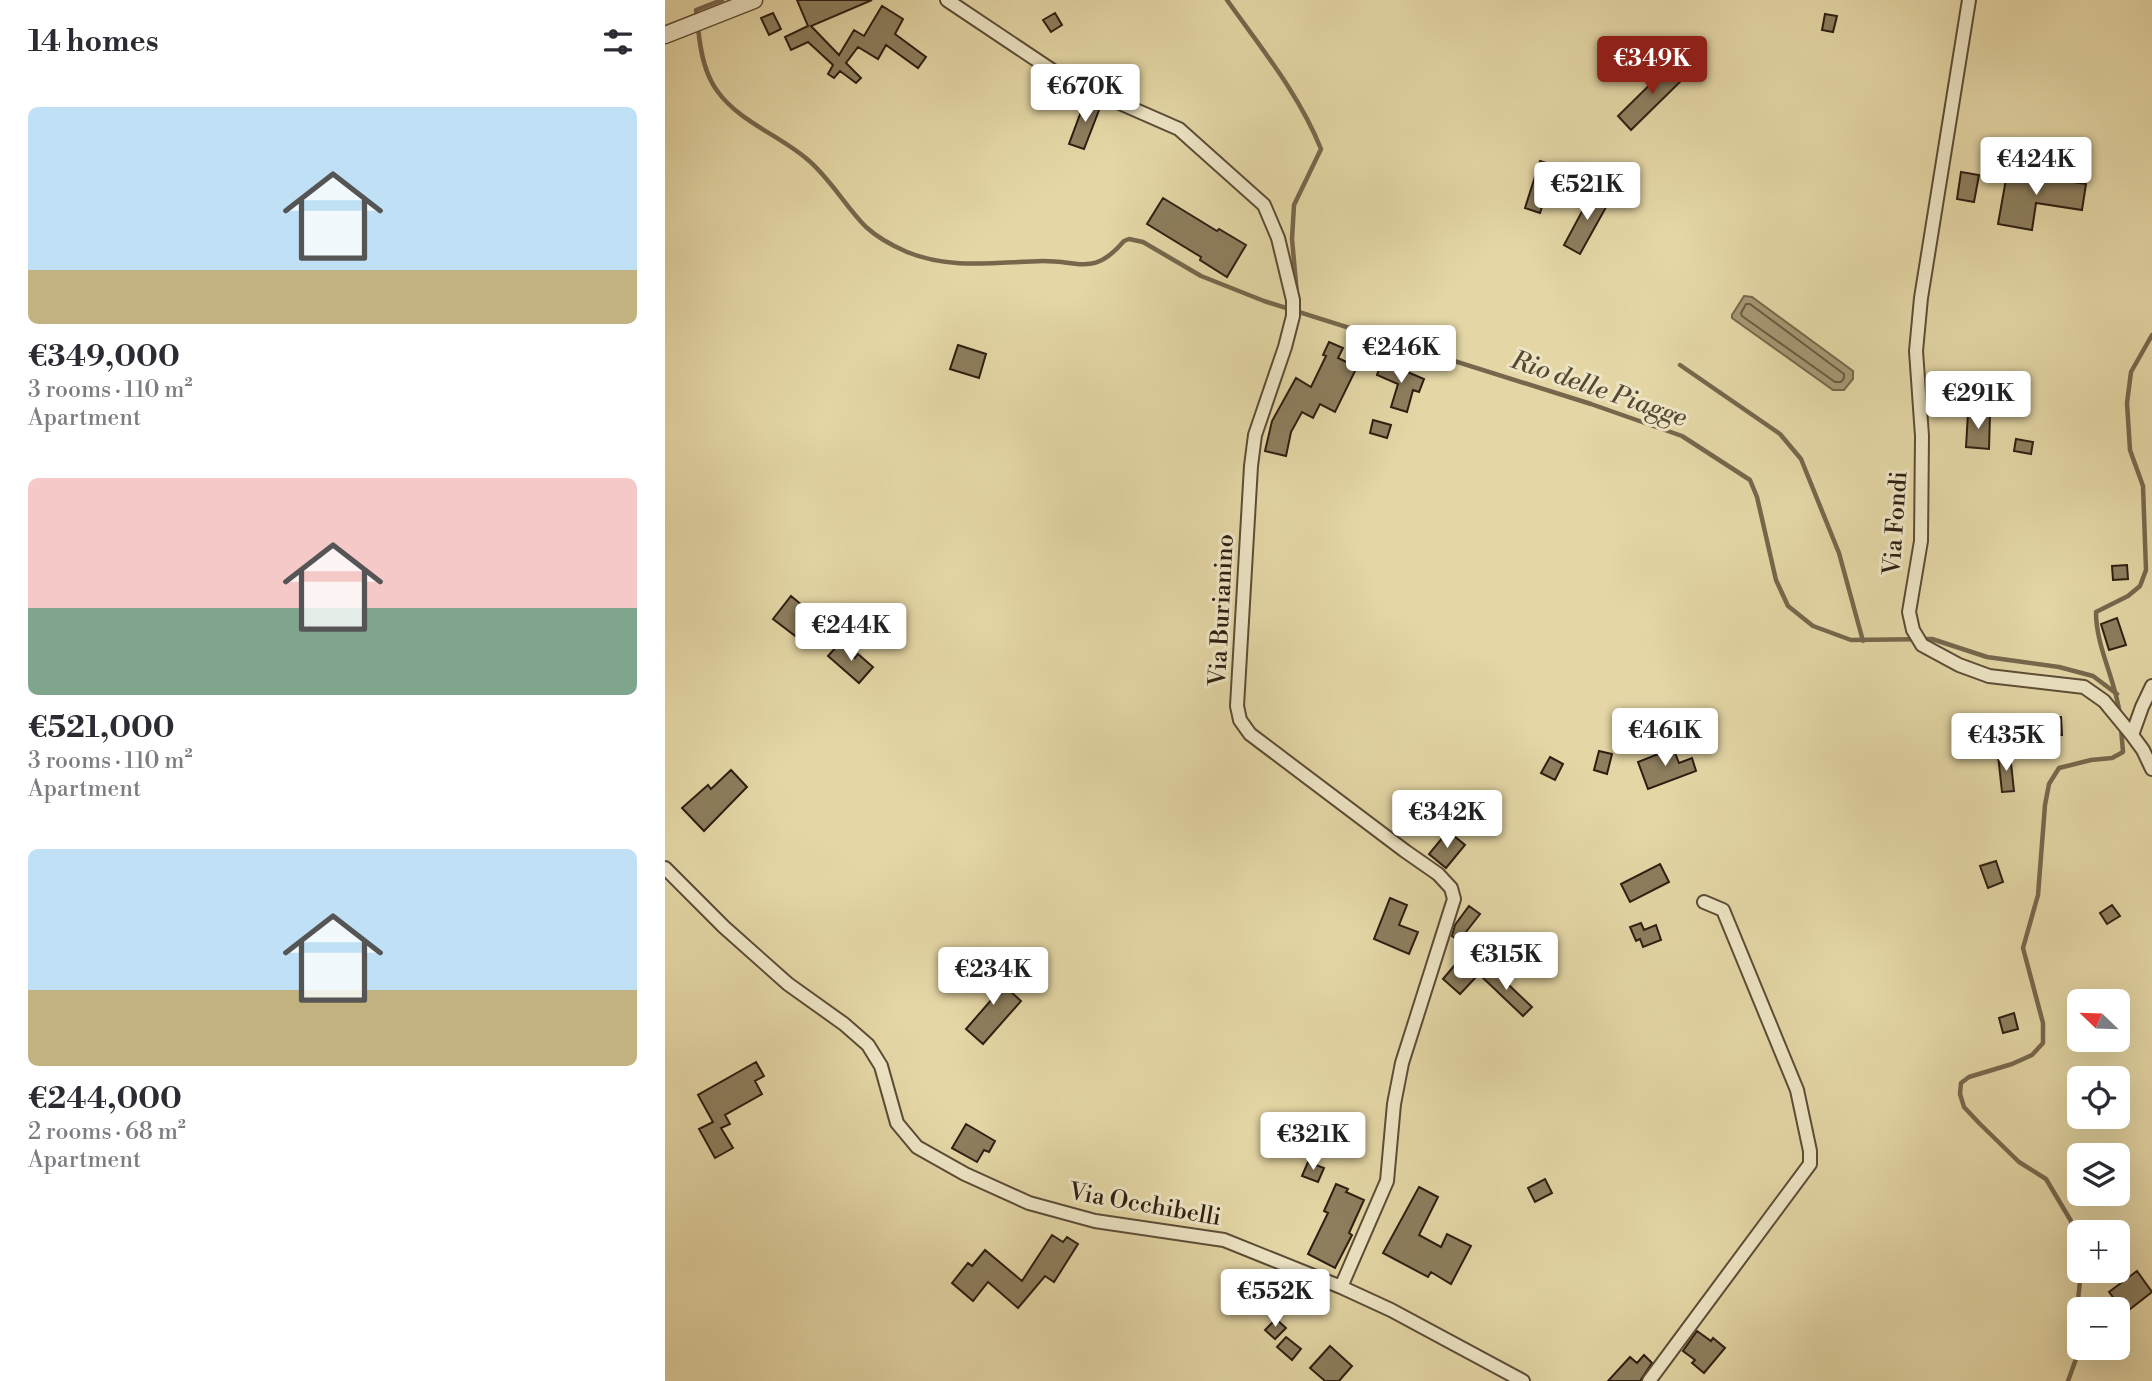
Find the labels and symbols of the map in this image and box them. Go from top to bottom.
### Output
pin: €349K [1603,36,1701,96]
pin: €670K [1036,64,1134,124]
pin: €424K [1987,138,2085,197]
pin: €521K [1538,162,1636,222]
pin: €246K [1352,326,1450,385]
water label: Rio delle Piagge [1506,344,1691,434]
pin: €291K [1929,372,2027,431]
street label: Via Fondi [1877,470,1915,577]
street label: Via Burianino [1203,533,1241,688]
pin: €244K [802,604,900,663]
pin: €461K [1616,708,1714,768]
pin: €435K [1957,714,2055,773]
pin: €342K [1398,790,1496,850]
pin: €315K [1457,932,1555,992]
pin: €234K [944,948,1042,1007]
north arrow [2067,989,2130,1052]
pin: €321K [1264,1112,1362,1172]
street label: Via Occhibelli [1066,1177,1223,1233]
pin: €552K [1226,1270,1324,1329]

